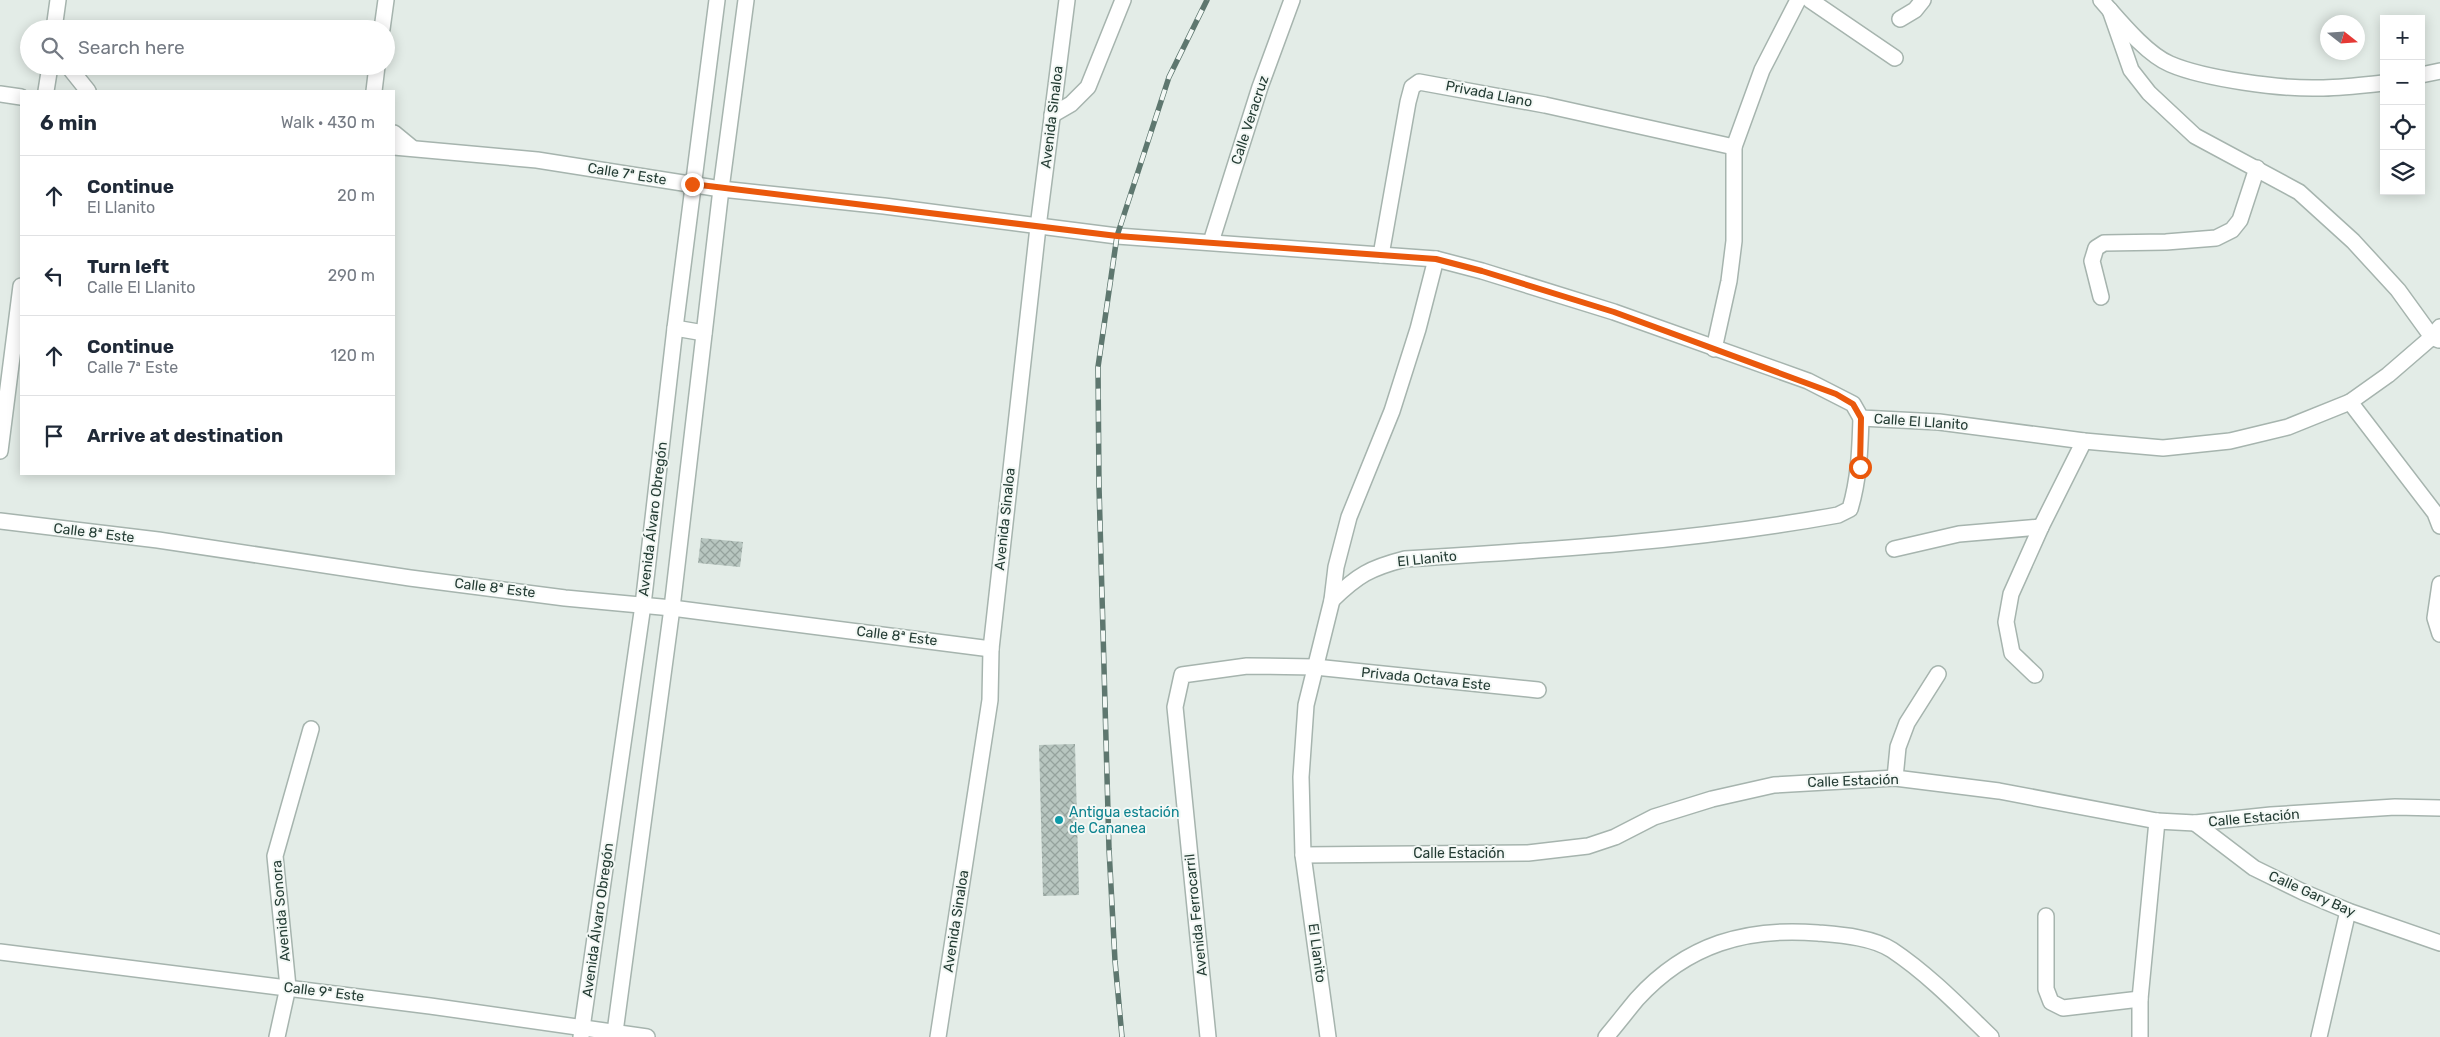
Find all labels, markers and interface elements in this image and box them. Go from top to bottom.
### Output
north arrow [2320,15,2365,60]
map controls [2380,15,2425,195]
button: + [2380,15,2425,60]
search box [20,20,395,75]
icon: search [38,34,66,62]
text: Search here [78,36,185,59]
button: − [2380,60,2425,105]
street label: Avenida Sinaloa [1037,65,1067,169]
street label: Calle Veracruz [1228,73,1272,167]
street label: Privada Llano [1444,77,1534,111]
button: locate [2380,105,2425,150]
text: 6 min [40,110,97,135]
text: Walk · 430 m [281,113,375,132]
button: layers [2380,150,2425,195]
street label: Calle 7ª Este [586,159,668,189]
route end [681,173,704,196]
text: Continue [87,175,174,198]
icon: ahead [40,182,68,210]
text: 20 m [337,186,375,205]
text: El Llanito [87,198,155,217]
text: Turn left [87,255,169,278]
icon: left [40,262,68,290]
text: 290 m [328,266,375,285]
text: Calle El Llanito [87,278,195,297]
text: Continue [87,335,174,358]
icon: ahead [40,342,68,370]
text: 120 m [330,346,375,365]
text: Calle 7ª Este [87,358,178,377]
street label: Calle El Llanito [1873,410,1969,434]
icon: arrive [40,422,68,450]
text: Arrive at destination [87,424,283,447]
street label: Avenida Álvaro Obregón [634,441,671,597]
route start [1849,456,1872,479]
street label: Avenida Sinaloa [991,467,1019,571]
street label: Calle 8ª Este [53,520,136,546]
street label: El Llanito [1396,547,1458,571]
street label: Calle 8ª Este [454,575,537,601]
street label: Calle 8ª Este [856,623,939,649]
street label: Privada Octava Este [1360,664,1492,694]
street label: Calle Estación [1807,771,1899,791]
place label: Antigua estación de Cananea [1069,804,1179,837]
street label: Calle Estación [2208,806,2300,830]
marker: Antigua estación de Cananea [1053,814,1065,826]
street label: Avenida Álvaro Obregón [578,842,617,998]
street label: Calle Estación [1413,845,1505,862]
street label: Avenida Ferrocarril [1181,853,1211,977]
street label: Avenida Sonora [268,860,294,962]
street label: Calle Gary Bay [2266,867,2358,921]
street label: Avenida Sinaloa [940,869,972,973]
street label: El Llanito [1304,922,1330,984]
street label: Calle 9ª Este [283,979,365,1005]

